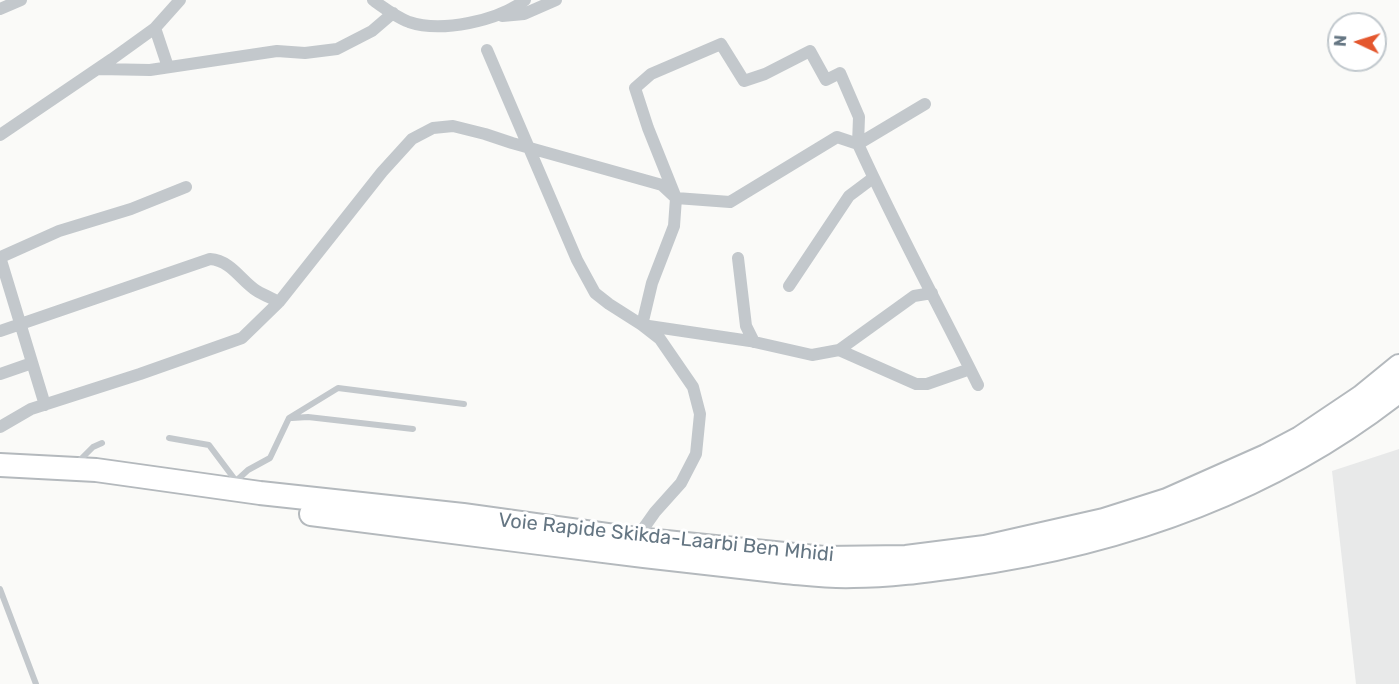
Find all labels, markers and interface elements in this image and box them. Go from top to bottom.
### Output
north arrow [1327,12,1387,72]
text: N [1331,34,1350,47]
street label: Voie Rapide Skikda-Laarbi Ben Mhidi [497,508,835,568]

